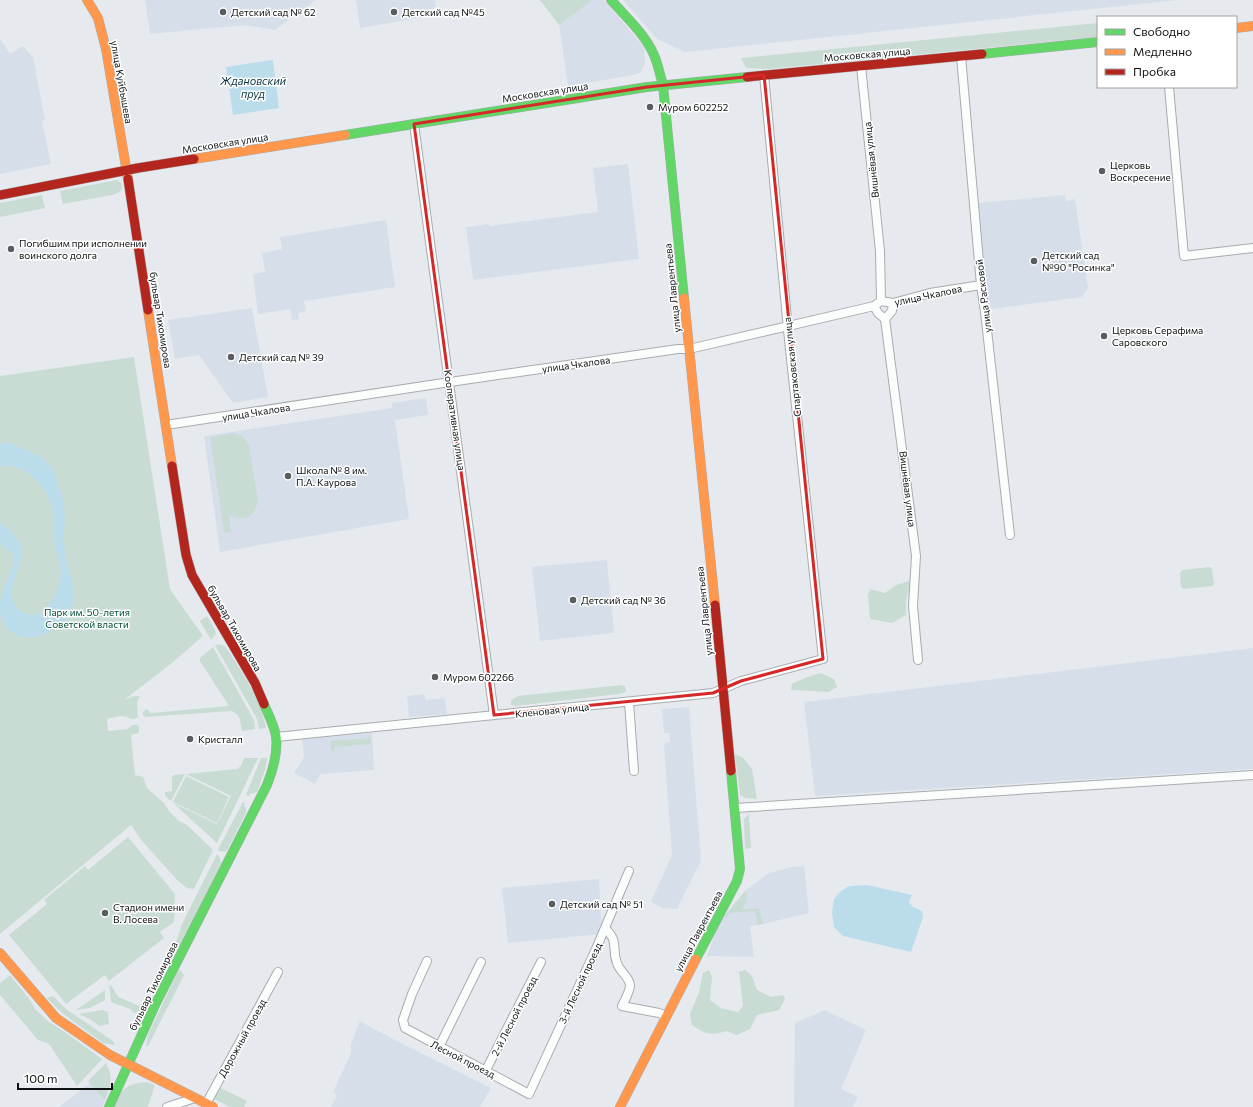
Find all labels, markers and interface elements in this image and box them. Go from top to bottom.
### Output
place label: Детский сад № 62 [231,6,316,18]
place label: Детский сад №45 [402,6,485,18]
marker: Детский сад № 62 [218,7,228,17]
marker: Детский сад №45 [389,7,399,17]
legend [1097,16,1237,88]
text: Свободно [1133,24,1190,38]
street label: улица Куйбышева [109,40,135,124]
street label: Московская улица [823,44,911,64]
text: Медленно [1133,44,1192,58]
text: Пробка [1133,64,1176,78]
water label: Ждановский пруд [219,74,287,100]
street label: Московская улица [501,79,589,105]
place label: Муром 602252 [658,101,729,113]
marker: Муром 602252 [645,102,655,112]
street label: Вишнёвая улица [861,121,881,199]
street label: Московская улица [181,130,269,156]
place label: Церковь Воскресение [1110,159,1171,183]
marker: Церковь Воскресение [1097,166,1107,176]
place label: Погибшим при исполнении воинского долга [19,237,147,261]
street label: улица Лаврентьева [661,243,683,333]
marker: Погибшим при исполнении воинского долга [6,244,16,254]
place label: Детский сад №90 "Росинка" [1042,249,1115,273]
marker: Детский сад №90 "Росинка" [1029,256,1039,266]
street label: улица Расковой [973,259,993,333]
street label: бульвар Тихомирова [147,271,175,369]
street label: улица Чкалова [893,282,963,308]
street label: Спартаковская улица [781,317,803,417]
place label: Церковь Серафима Саровского [1112,324,1203,348]
marker: Церковь Серафима Саровского [1099,331,1109,341]
place label: Детский сад № 39 [239,351,324,363]
marker: Детский сад № 39 [226,352,236,362]
street label: улица Чкалова [541,353,611,375]
street label: Кооперативная улица [442,369,468,471]
street label: улица Чкалова [221,401,291,423]
street label: Вишнёвая улица [897,450,919,528]
place label: Школа № 8 им. П.А. Каурова [296,464,367,488]
marker: Школа № 8 им. П.А. Каурова [283,471,293,481]
street label: улица Лаврентьева [693,566,715,656]
street label: бульвар Тихомирова [205,583,265,673]
place label: Детский сад № 36 [581,594,666,606]
marker: Детский сад № 36 [568,595,578,605]
park label: Парк им. 50-летия Советской власти [44,606,130,630]
place label: Муром 602266 [443,671,514,683]
marker: Муром 602266 [430,672,440,682]
street label: Кленовая улица [514,700,590,720]
place label: Кристалл [198,733,243,745]
marker: Кристалл [185,734,195,744]
street label: улица Лаврентьева [672,889,724,973]
place label: Детский сад № 51 [560,898,643,910]
marker: Детский сад № 51 [547,899,557,909]
place label: Стадион имени В. Лосева [113,901,184,925]
marker: Стадион имени В. Лосева [100,908,110,918]
street label: бульвар Тихомирова [126,940,180,1032]
street label: 3-й Лесной проезд [556,940,604,1025]
street label: 2-й Лесной проезд [489,974,539,1058]
street label: Дорожный проезд [216,997,269,1079]
street label: Лесной проезд [429,1038,497,1080]
scale bar [18,1065,112,1091]
text: 100 m [24,1071,58,1085]

